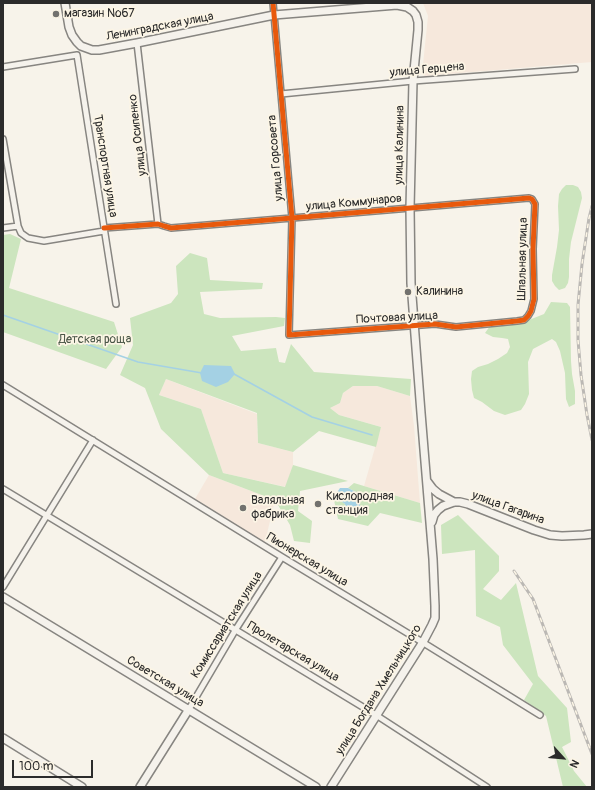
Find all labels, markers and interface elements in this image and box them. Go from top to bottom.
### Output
place label: магазин №67 [64,7,135,21]
marker: магазин №67 [51,9,61,19]
street label: Ленинградская улица [105,10,215,44]
street label: улица Герцена [389,60,465,80]
street label: улица Осипенко [126,93,150,177]
street label: улица Калинина [392,105,408,185]
street label: Транспортная улица [90,114,120,218]
street label: улица Горсовета [265,114,287,202]
street label: улица Коммунаров [305,192,403,214]
street label: Шпальная улица [515,217,531,301]
place label: Калинина [416,285,463,299]
marker: Калинина [403,287,413,297]
street label: Почтовая улица [356,309,438,327]
park label: Детская роща [59,333,131,347]
street label: улица Гагарина [470,488,546,528]
place label: Кислородная станция [326,490,394,518]
place label: Валяльная фабрика [251,494,304,522]
marker: Кислородная станция [313,499,323,509]
marker: Валяльная фабрика [238,503,248,513]
street label: Пионерская улица [264,530,350,590]
street label: Комиссариатская улица [188,569,266,681]
street label: Пролетарская улица [244,619,342,685]
street label: улица Богдана Хмельницкого [333,622,425,758]
street label: Советская улица [124,653,206,711]
north arrow [543,738,583,778]
scale bar [14,752,95,778]
text: N [567,757,582,770]
text: 100 m [19,759,53,774]

